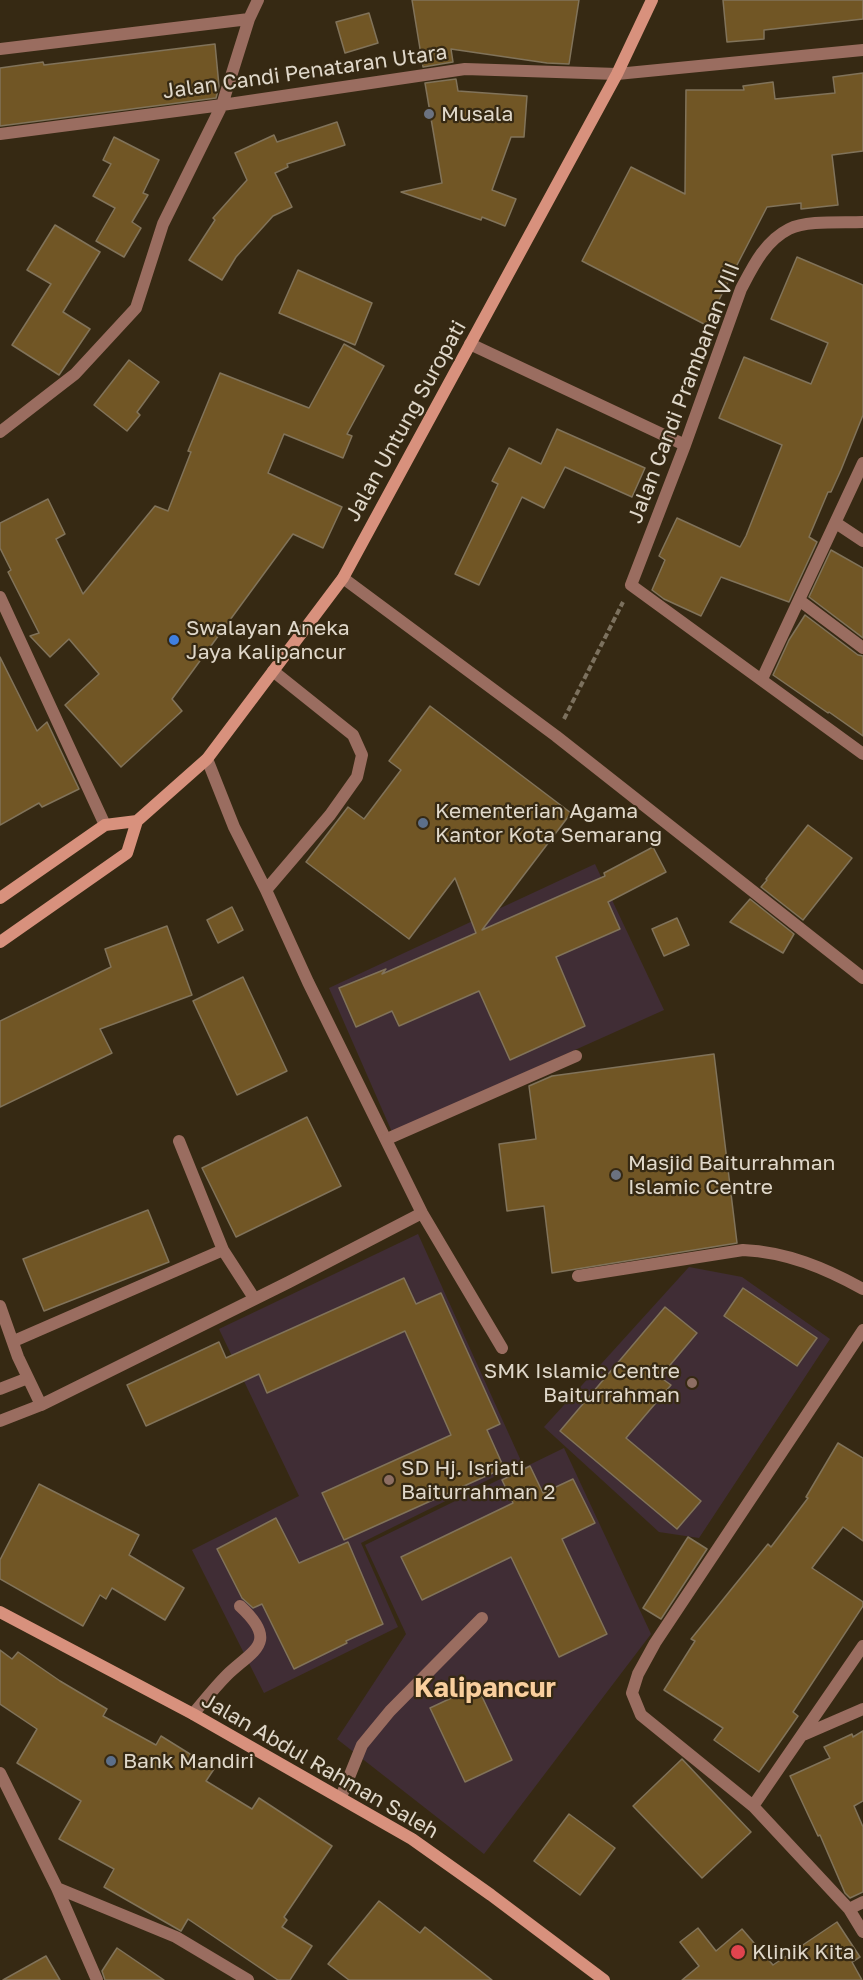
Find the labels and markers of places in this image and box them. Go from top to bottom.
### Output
place label: Musala [441,101,513,127]
marker: Musala [422,107,436,121]
place label: Swalayan Aneka Jaya Kalipancur [186,615,350,665]
marker: Swalayan Aneka Jaya Kalipancur [167,633,181,647]
place label: Kementerian Agama Kantor Kota Semarang [435,798,662,848]
marker: Kementerian Agama Kantor Kota Semarang [416,816,430,830]
place label: Masjid Baiturrahman Islamic Centre [628,1150,835,1200]
marker: Masjid Baiturrahman Islamic Centre [609,1168,623,1182]
place label: SMK Islamic Centre Baiturrahman [484,1358,680,1408]
marker: SMK Islamic Centre Baiturrahman [685,1376,699,1390]
place label: SD Hj. Isriati Baiturrahman 2 [401,1455,555,1505]
marker: SD Hj. Isriati Baiturrahman 2 [382,1473,396,1487]
place label: Bank Mandiri [123,1748,254,1774]
marker: Bank Mandiri [104,1754,118,1768]
place label: Klinik Kita [752,1939,855,1965]
marker: Klinik Kita [729,1943,747,1961]

